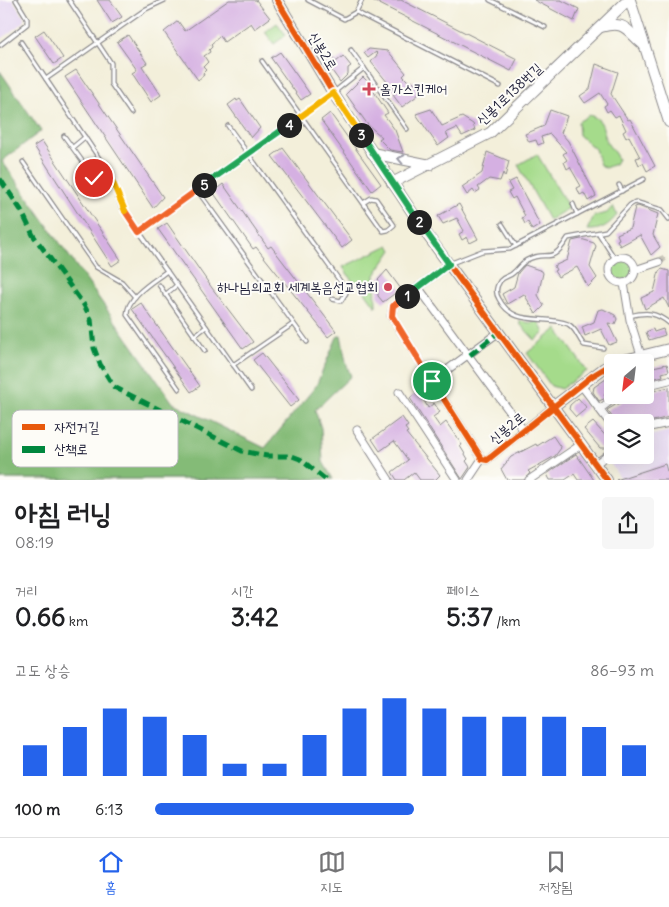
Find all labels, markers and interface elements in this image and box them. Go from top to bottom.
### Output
street label: 신봉2로 [305,29,341,73]
street label: 신봉1로138번길 [472,58,546,129]
place label: 올가스킨케어 [380,80,448,98]
marker: 올가스킨케어 [362,82,376,96]
pin: 4 [276,112,302,138]
text: 4 [285,116,294,134]
pin: 3 [348,122,374,148]
text: 3 [358,126,365,144]
one-way arrow [396,154,405,165]
pin [73,157,115,199]
icon: check [80,164,108,192]
pin: 5 [192,172,216,198]
text: 5 [200,176,209,194]
pin: 2 [406,210,432,234]
text: 2 [416,213,423,231]
place label: 하나님의교회 세계복음선교협회 [217,278,378,296]
marker: 하나님의교회 세계복음선교협회 [382,281,394,293]
pin: 1 [394,284,420,308]
text: 1 [405,287,410,305]
north arrow [604,354,654,404]
map controls [604,354,654,464]
pin [411,360,453,402]
icon: arrive [418,367,446,395]
street label: 신봉2로 [485,408,529,448]
legend [12,410,178,467]
button: layers [604,414,654,464]
text: 자전거길 [54,418,100,436]
text: 산책로 [54,440,88,458]
text: 아침 러닝 [15,495,112,531]
button: share [602,497,654,549]
text: 08:19 [15,532,54,552]
text: 거리 [15,582,38,600]
text: 시간 [231,582,253,600]
text: 페이스 [446,582,480,600]
text: 0.66 [15,601,65,633]
text: 3:42 [231,601,279,633]
text: 5:37 [446,601,493,633]
text: km [65,612,88,630]
text: /km [493,612,521,630]
text: 고도 상승 [15,660,70,680]
text: 86–93 m [590,660,654,680]
text: 100 m [15,799,60,819]
text: 6:13 [95,799,123,819]
tab: 홈 [97,848,125,897]
tab: 지도 [318,848,346,897]
tab: 저장됨 [539,848,572,897]

